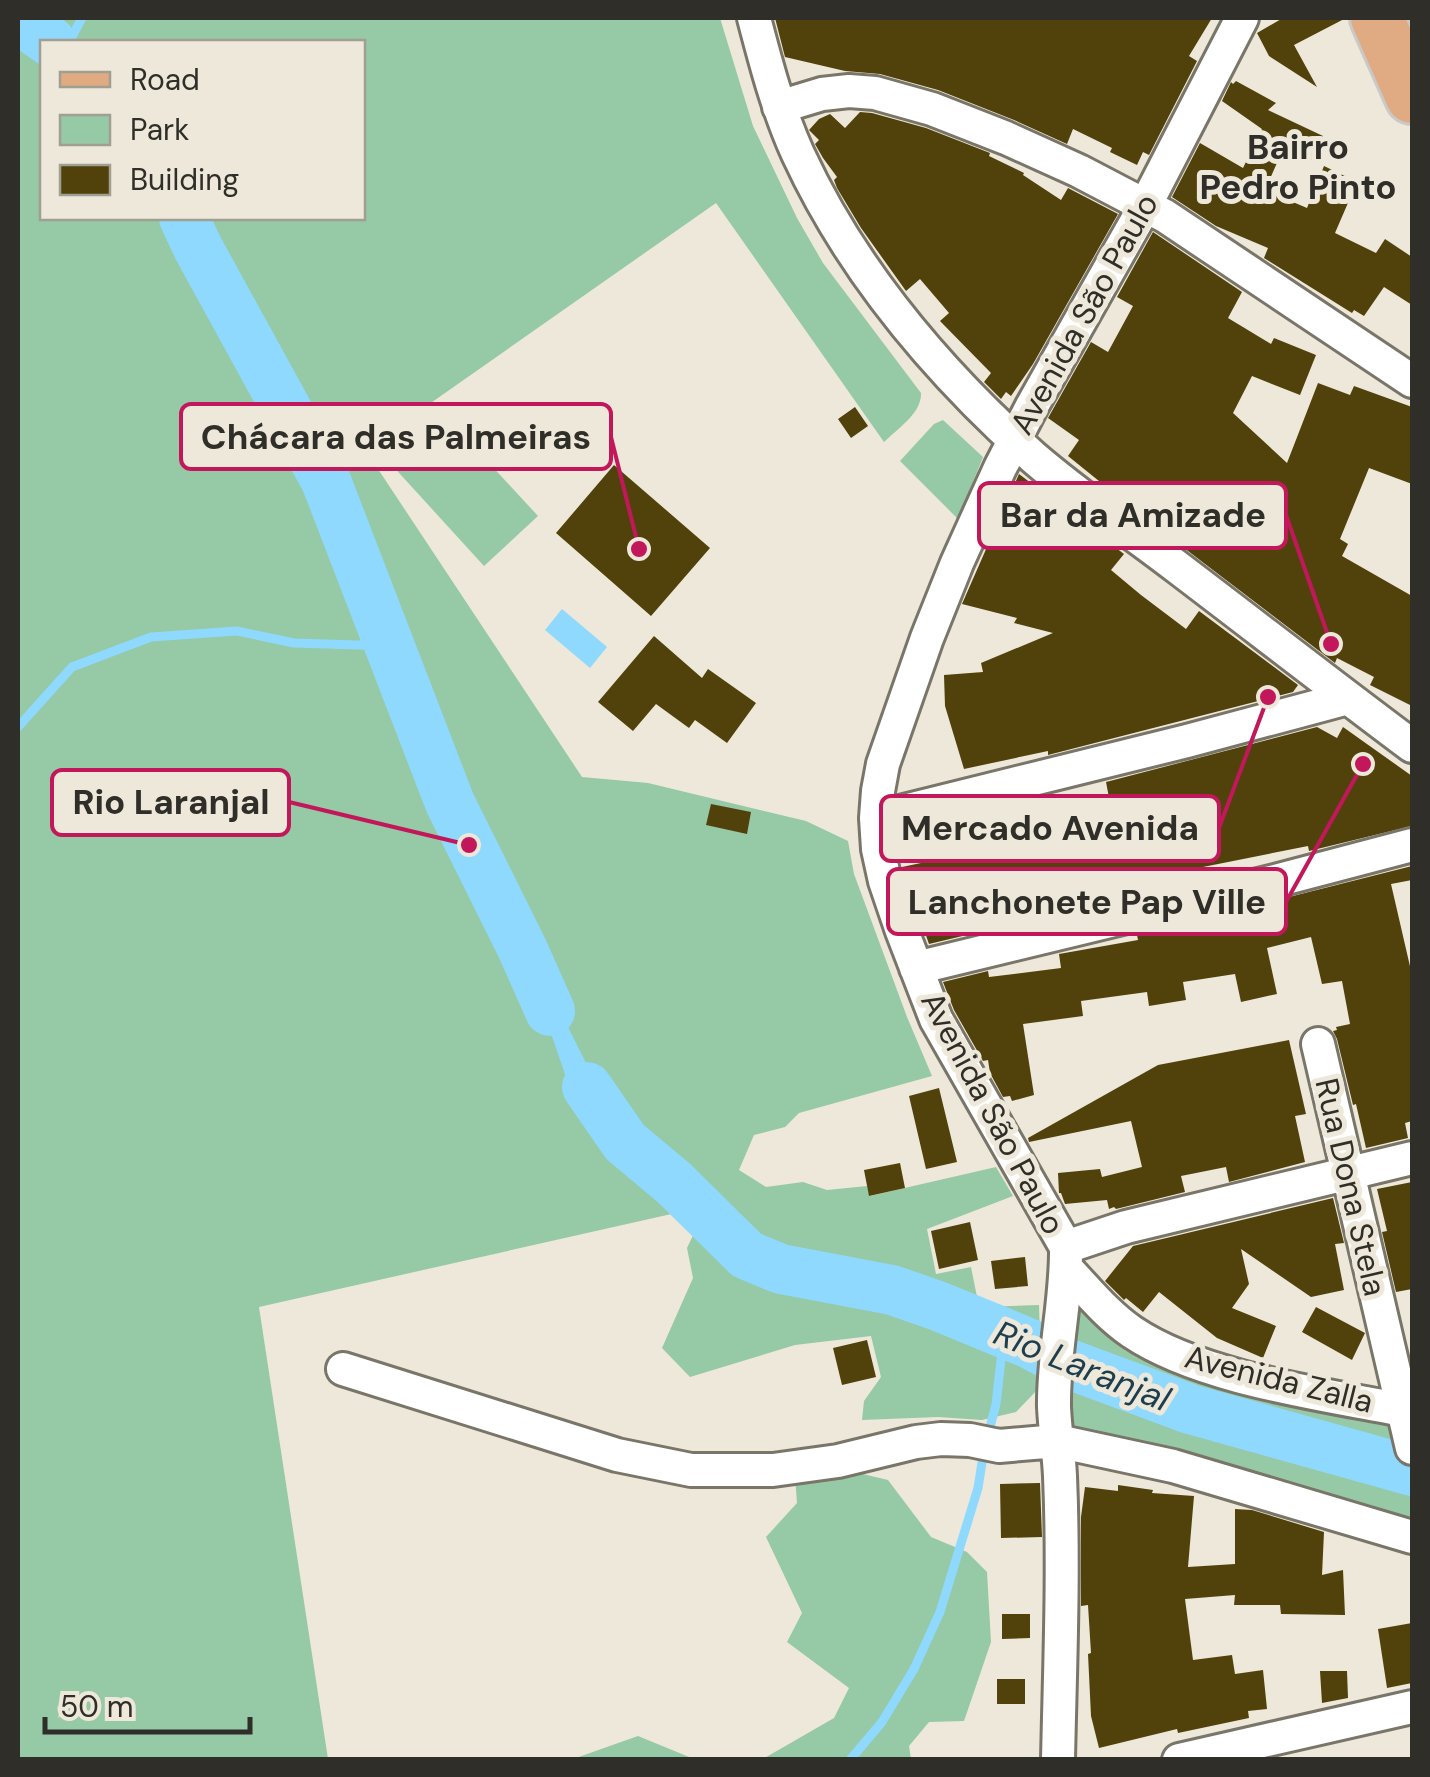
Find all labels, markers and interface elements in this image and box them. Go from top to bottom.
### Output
legend [40,40,365,220]
text: Road [130,60,200,99]
text: Park [130,110,189,149]
district label: Bairro Pedro Pinto [1200,124,1396,210]
text: Building [130,160,239,199]
street label: Avenida São Paulo [1000,186,1168,442]
callout: Chácara das Palmeiras [181,404,611,469]
text: Chácara das Palmeiras [201,414,591,460]
callout: Bar da Amizade [979,483,1286,548]
text: Bar da Amizade [1000,492,1266,538]
callout: Rio Laranjal [52,770,289,835]
text: Rio Laranjal [72,779,270,825]
callout: Mercado Avenida [881,796,1219,861]
text: Mercado Avenida [901,805,1199,851]
callout: Lanchonete Pap Ville [888,869,1286,934]
text: Lanchonete Pap Ville [908,879,1266,925]
street label: Avenida São Paulo [911,984,1075,1242]
street label: Rua Dona Stela [1306,1074,1396,1300]
water label: Rio Laranjal [987,1310,1178,1423]
street label: Avenida Zalla [1181,1335,1377,1423]
scale bar [45,1672,250,1734]
text: 50 m [60,1687,134,1726]

